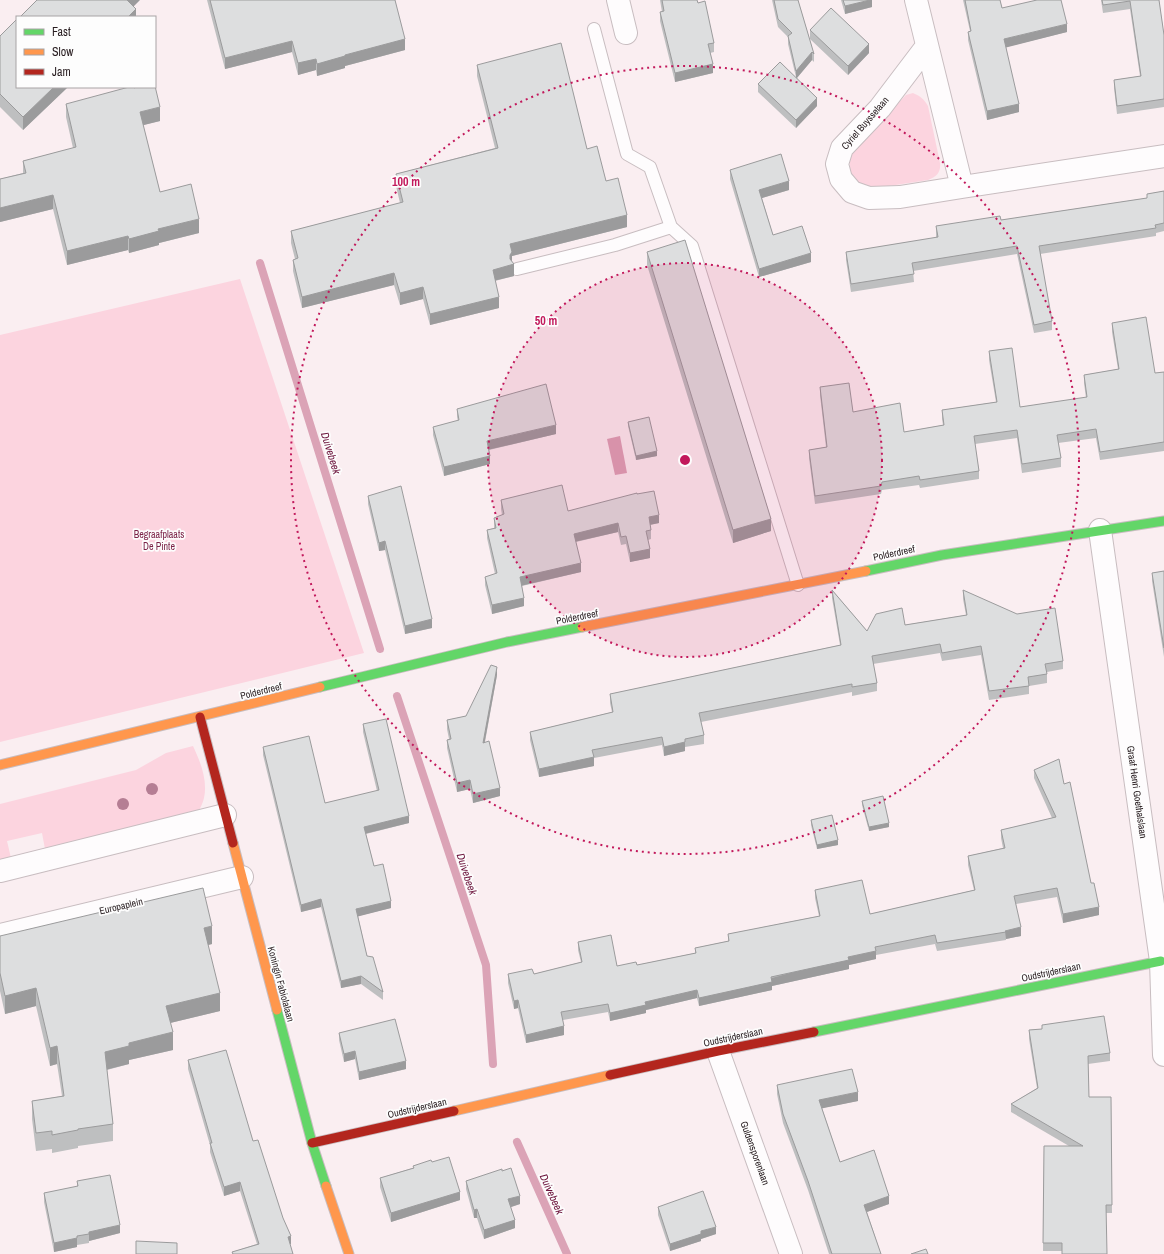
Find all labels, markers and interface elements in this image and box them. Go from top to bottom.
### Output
legend [16,16,156,88]
text: Fast [52,24,71,40]
text: Slow [52,44,74,60]
text: Jam [52,64,71,80]
street label: Cyriel Buysselaan [838,94,892,152]
text: 100 m [392,174,420,190]
text: 50 m [535,313,557,329]
water label: Duivebeek [318,430,344,476]
centre of rings [678,453,692,467]
park label: Begraafplaats De Pinte [134,528,184,553]
street label: Polderdreef [872,542,917,564]
street label: Polderdreef [555,606,600,627]
street label: Polderdreef [239,679,284,702]
street label: Graaf Henri Goethalslaan [1124,745,1150,839]
water label: Duivebeek [454,851,480,897]
street label: Europaplein [98,895,144,917]
street label: Koningin Fabiolalaan [265,945,297,1023]
street label: Oudstrijderslaan [1020,959,1082,985]
street label: Oudstrijderslaan [702,1024,764,1050]
street label: Oudstrijderslaan [386,1095,448,1121]
street label: Guldensporenlaan [737,1119,773,1187]
water label: Duivebeek [537,1171,567,1217]

